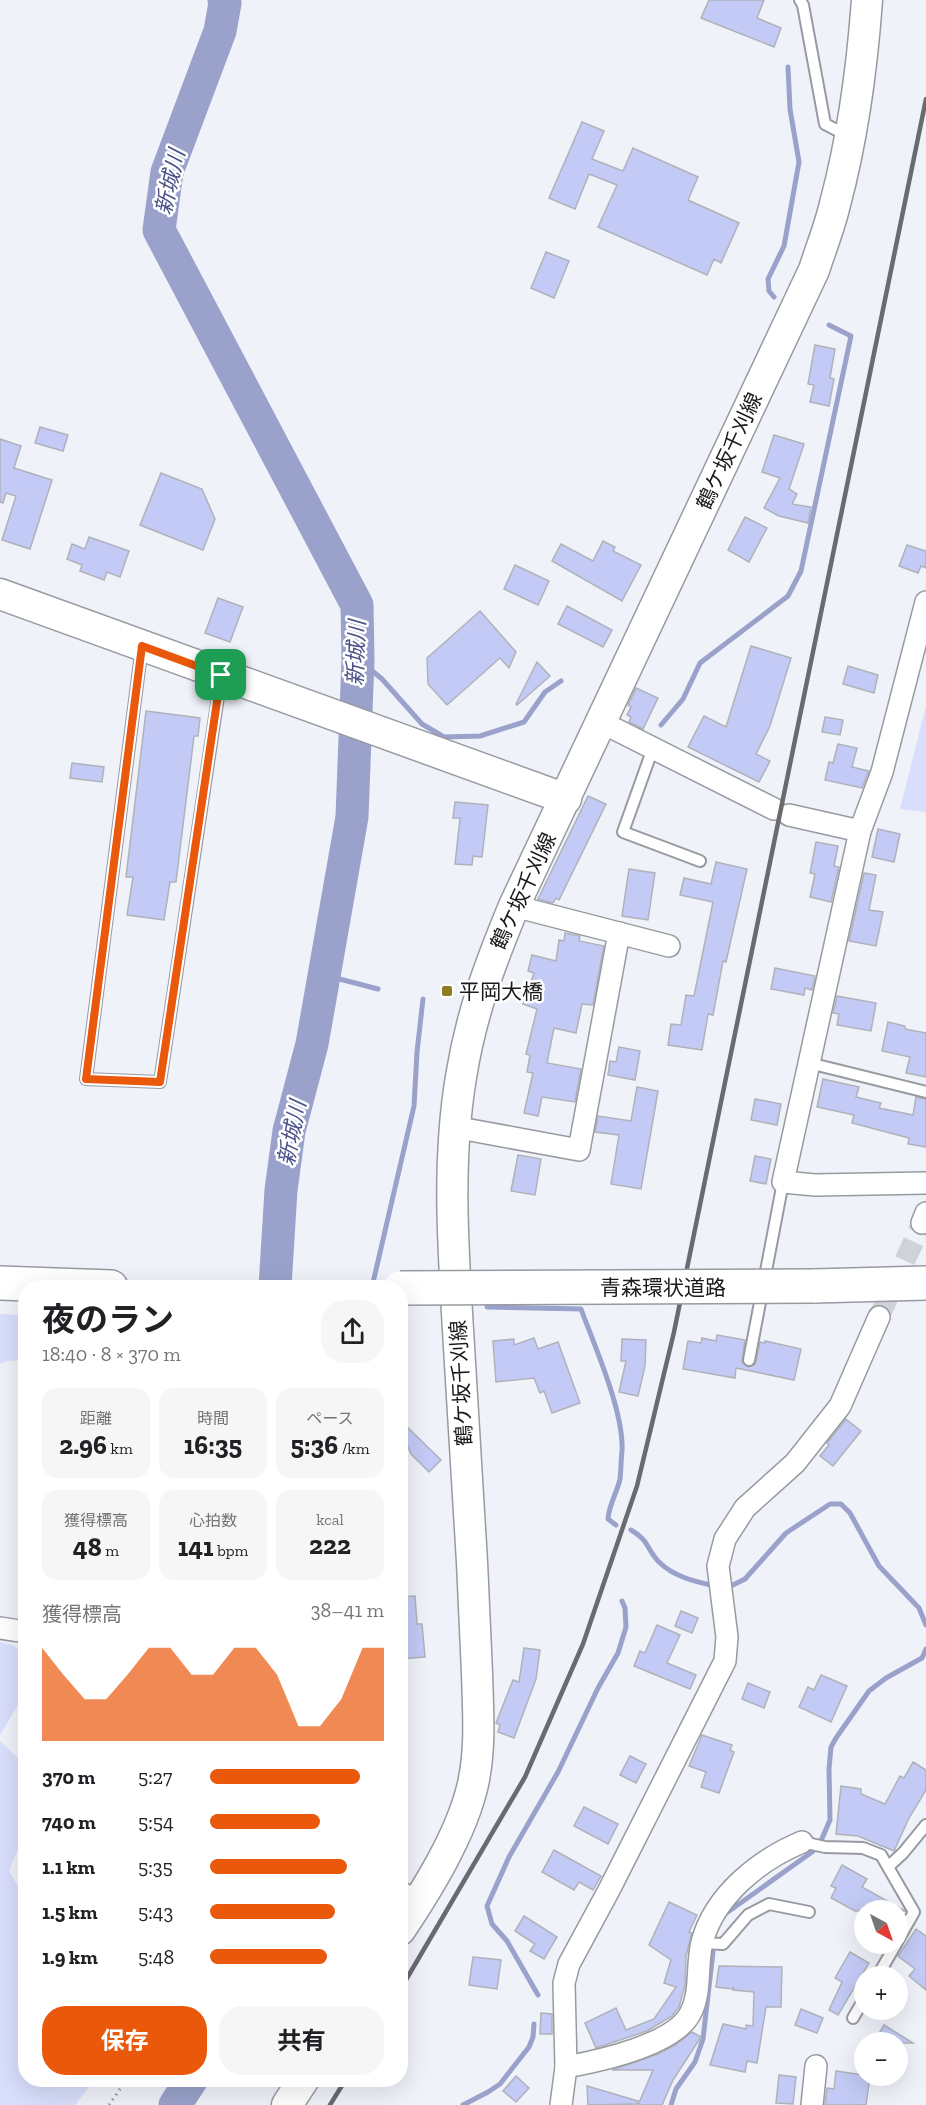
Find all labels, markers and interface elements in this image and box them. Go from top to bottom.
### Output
water label: 新城川 [149,145,191,217]
street label: 鶴ケ坂千刈線 [691,389,767,513]
water label: 新城川 [341,618,371,686]
pin [195,649,246,700]
icon: arrive [204,658,237,691]
street label: 鶴ケ坂千刈線 [485,829,561,953]
place label: 平岡大橋 [459,979,543,1004]
marker: 平岡大橋 [440,984,454,998]
water label: 新城川 [272,1096,312,1168]
street label: 青森環状道路 [600,1275,726,1300]
text: 夜のラン [42,1300,174,1339]
button: share [321,1300,384,1363]
street label: 鶴ケ坂千刈線 [445,1319,477,1447]
text: 18:40 · 8 × 370 m [42,1342,181,1366]
text: 距離 [80,1409,112,1428]
text: 時間 [197,1409,229,1428]
text: ペース [306,1409,354,1428]
text: 2.96 [59,1429,107,1461]
text: 16:35 [184,1429,242,1461]
text: 5:36 [290,1429,338,1461]
text: km [107,1439,133,1458]
text: /km [338,1439,370,1458]
text: kcal [316,1510,344,1529]
text: 獲得標高 [64,1511,128,1530]
text: 心拍数 [189,1511,237,1530]
text: 222 [309,1529,351,1561]
text: 48 [73,1531,102,1563]
text: 141 [178,1531,214,1563]
text: m [102,1541,119,1560]
text: bpm [214,1541,248,1560]
text: 38–41 m [311,1598,384,1622]
text: 獲得標高 [42,1602,122,1626]
text: 370 m [42,1765,95,1789]
text: 5:27 [138,1765,172,1789]
text: 740 m [42,1810,96,1834]
text: 5:54 [138,1810,174,1834]
text: 1.1 km [42,1855,95,1879]
text: 5:35 [138,1855,173,1879]
text: 1.5 km [42,1900,97,1924]
text: 5:43 [138,1900,173,1924]
north arrow [854,1900,908,1954]
map controls [854,1900,908,2086]
text: 1.9 km [42,1945,98,1969]
text: 5:48 [138,1945,174,1969]
button: + [854,1966,908,2020]
button: 保存 [42,2006,207,2075]
button: 共有 [219,2006,384,2075]
button: − [854,2032,908,2086]

